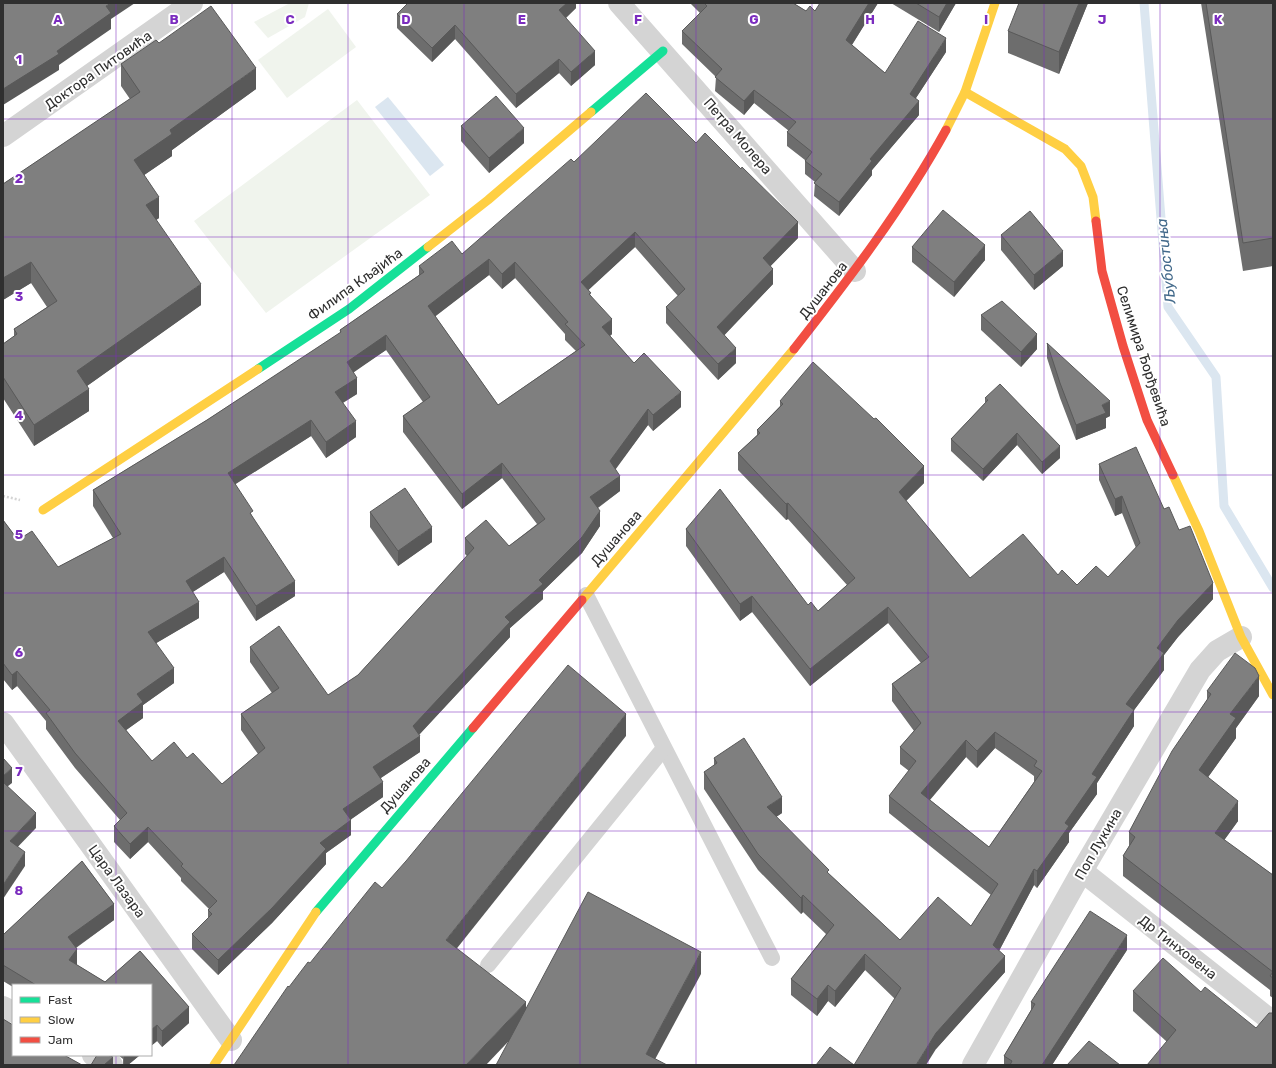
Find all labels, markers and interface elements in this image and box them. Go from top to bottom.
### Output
text: A [53,12,63,27]
text: B [169,12,179,27]
text: C [285,12,295,27]
text: D [401,12,411,27]
text: E [518,12,526,27]
text: F [634,12,642,27]
text: G [749,12,759,27]
text: H [865,12,875,27]
text: I [984,12,988,27]
text: J [1098,12,1106,27]
text: K [1214,12,1223,27]
street label: Доктора Питовића [42,27,155,114]
text: 1 [16,52,22,67]
street label: Петра Молера [700,95,775,178]
text: 2 [15,171,23,186]
water label: Љубостиња [1153,217,1180,306]
street label: Филипа Кљајића [305,244,406,324]
street label: Душанова [796,258,851,323]
street label: Селимира Ђорђевића [1113,284,1174,429]
text: 3 [15,289,24,304]
text: 4 [15,408,24,423]
street label: Душанова [587,507,645,570]
text: 5 [15,527,23,542]
text: 6 [15,645,24,660]
street label: Душанова [376,754,434,817]
text: 7 [15,764,23,779]
street label: Поп Лукина [1071,806,1126,883]
street label: Цара Лазара [84,841,149,921]
text: 8 [15,883,24,898]
street label: Др Тинховена [1135,912,1220,983]
legend [12,984,152,1056]
text: Fast [48,993,72,1007]
text: Slow [48,1013,75,1027]
text: Jam [48,1033,73,1047]

